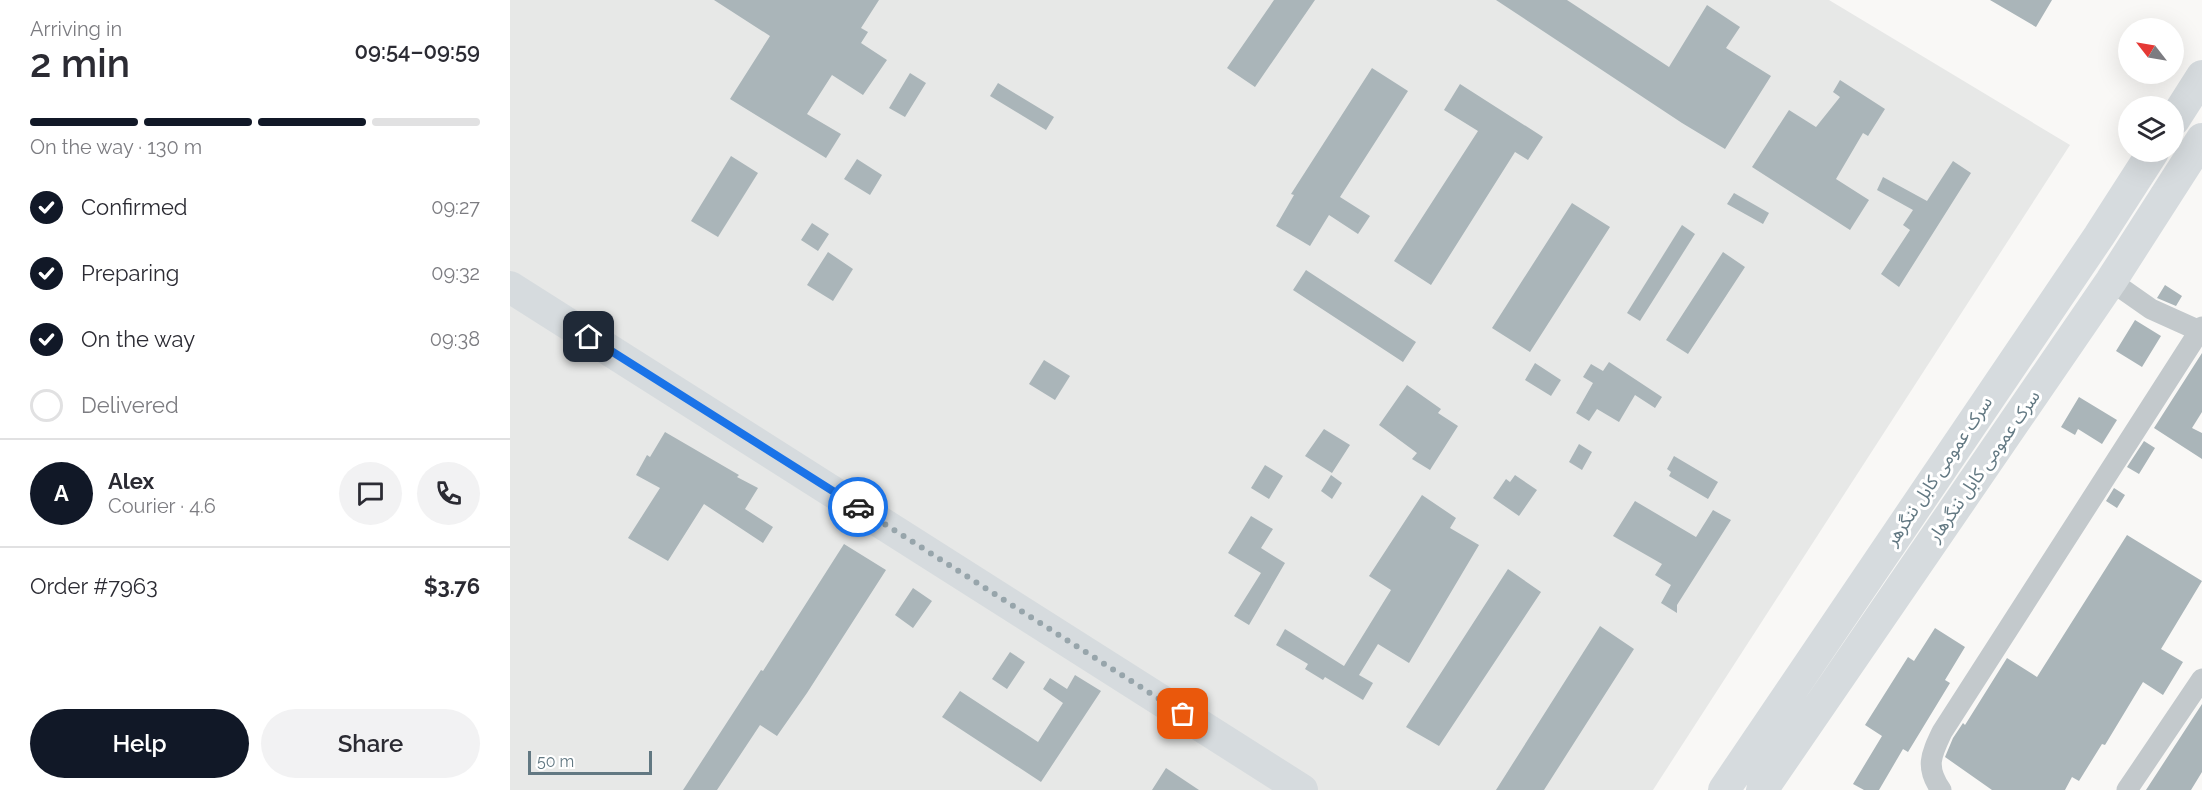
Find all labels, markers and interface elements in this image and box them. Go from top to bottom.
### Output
text: Arriving in [30,17,122,41]
north arrow [2118,18,2184,84]
map controls [2118,18,2184,162]
text: 09:54–09:59 [355,38,480,64]
text: 2 min [30,40,130,86]
button: layers [2118,96,2184,162]
text: On the way · 130 m [30,135,202,159]
icon: check [30,191,63,224]
text: Confirmed [81,194,188,220]
text: 09:27 [431,195,480,219]
icon: check [30,257,63,290]
text: Preparing [81,260,179,286]
text: 09:32 [431,261,480,285]
pin [563,311,614,362]
icon: home [572,320,605,353]
icon: check [30,323,63,356]
text: On the way [81,326,195,352]
text: 09:38 [430,327,480,351]
street label: سرک عمومی کابل ننگرهار [1923,386,2045,547]
text: Delivered [81,392,179,418]
street label: سرک عمومی کابل ننگرهر [1880,392,1997,551]
button: chat [339,462,402,525]
button: phone [417,462,480,525]
text: Alex [108,468,154,494]
courier [828,477,888,537]
text: A [54,480,69,506]
icon: car [842,491,875,524]
text: Courier · 4.6 [108,494,216,518]
text: Order #7963 [30,573,158,599]
text: $3.76 [424,573,480,599]
pin [1157,688,1208,739]
icon: bag [1166,697,1199,730]
button: Help [30,709,249,778]
button: Share [261,709,480,778]
scale bar [528,748,652,776]
text: 50 m [537,752,574,771]

